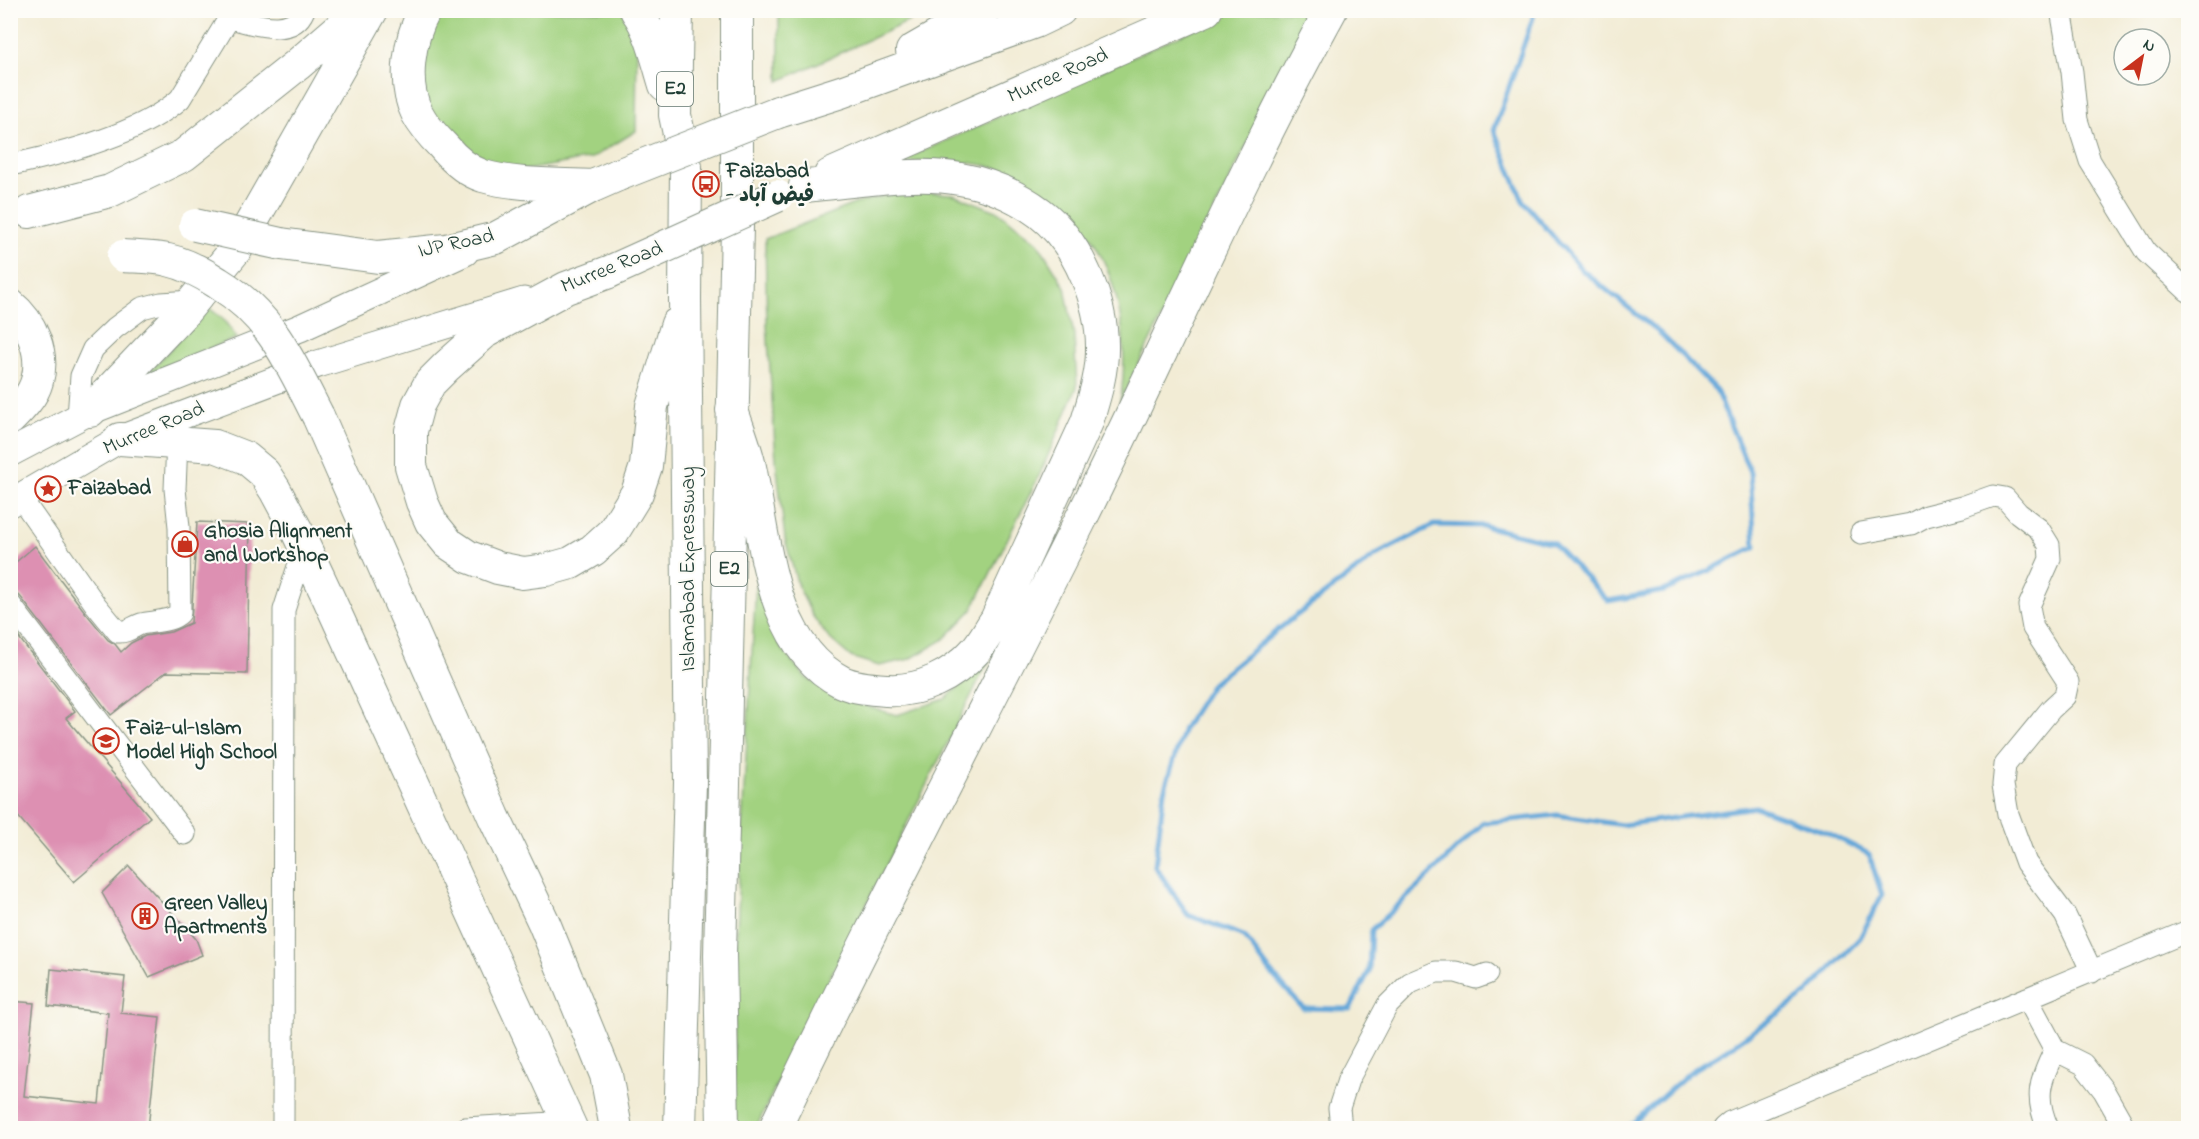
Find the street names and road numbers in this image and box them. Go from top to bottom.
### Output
street label: Murree Road [1003,40,1113,112]
road number: E2 [657,72,693,106]
street label: IJP Road [415,221,497,267]
street label: Murree Road [557,234,668,302]
street label: Murree Road [99,394,209,464]
street label: Islamabad Expressway [674,466,706,672]
road number: E2 [711,552,747,586]

